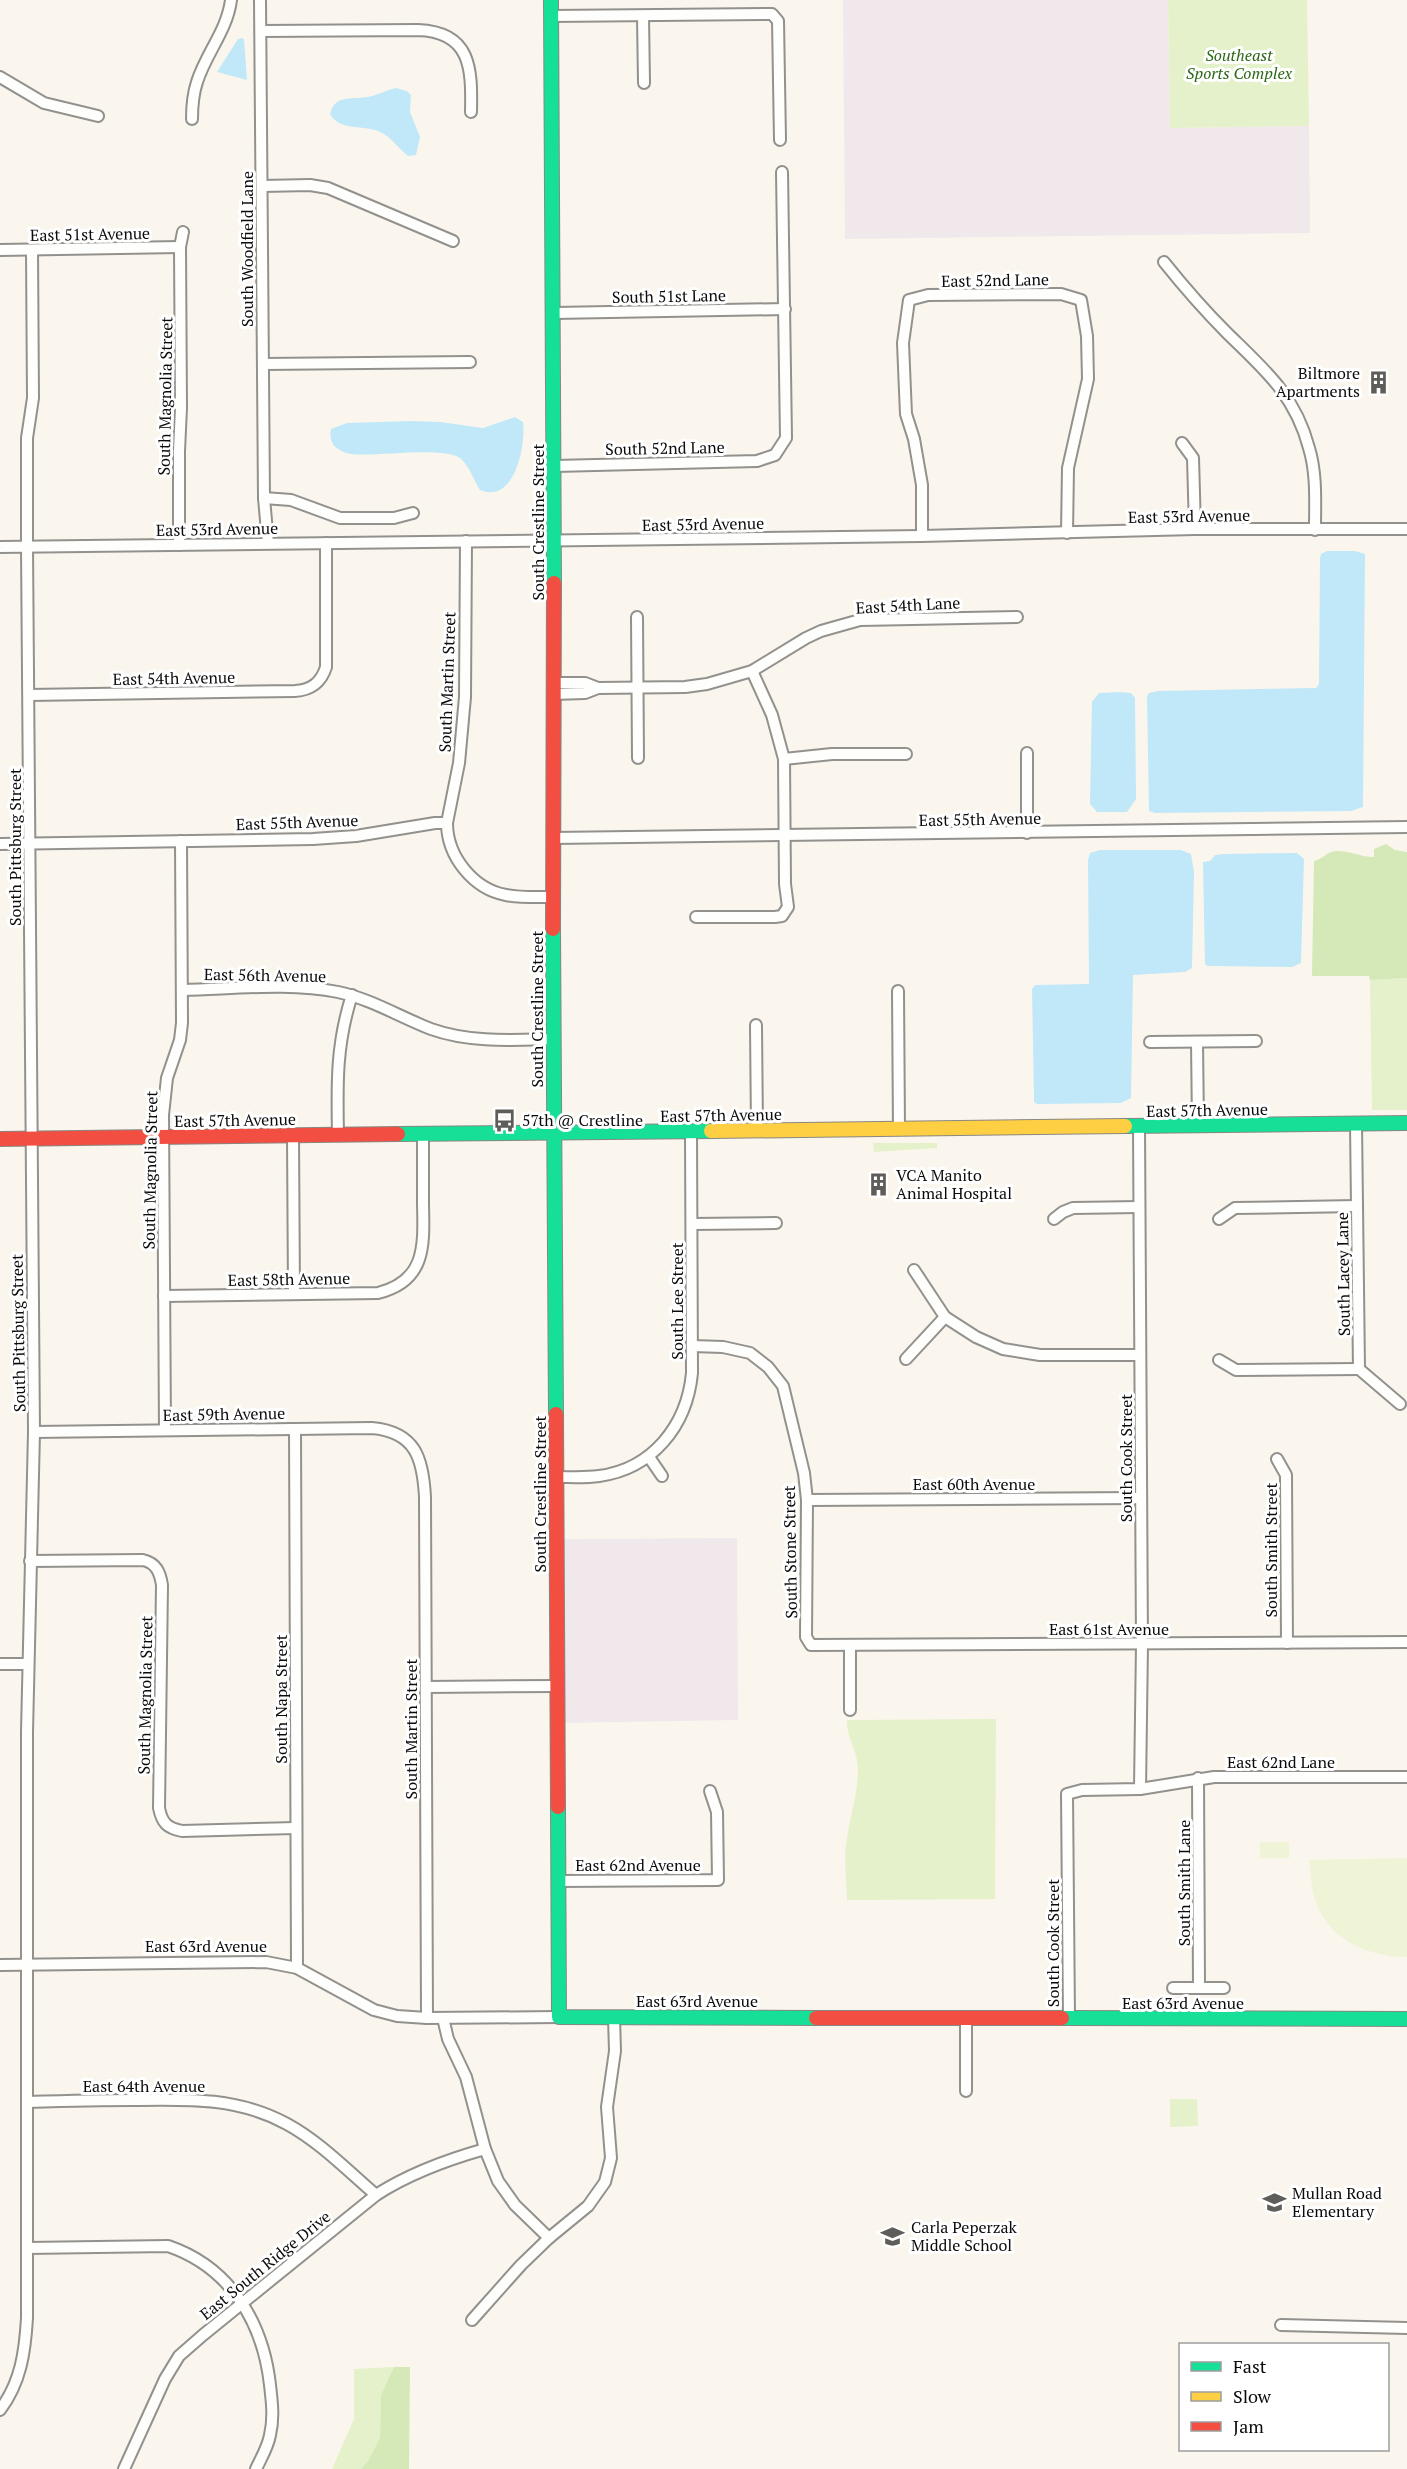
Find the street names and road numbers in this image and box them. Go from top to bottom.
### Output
street label: South Woodfield Lane [236,171,258,327]
street label: East 51st Avenue [30,222,150,246]
street label: East 52nd Lane [941,268,1049,292]
street label: South 51st Lane [612,284,726,308]
street label: South Magnolia Street [153,316,177,476]
street label: South 52nd Lane [605,436,725,460]
street label: South Crestline Street [527,443,549,600]
street label: East 53rd Avenue [1128,504,1250,528]
street label: East 53rd Avenue [642,512,764,536]
street label: East 53rd Avenue [156,517,278,541]
street label: East 54th Lane [855,591,961,619]
street label: South Martin Street [434,611,460,753]
street label: East 54th Avenue [113,666,235,690]
street label: South Pittsburg Street [4,768,26,926]
street label: East 55th Avenue [919,807,1041,831]
street label: East 55th Avenue [235,809,359,835]
street label: South Crestline Street [526,930,548,1087]
street label: East 56th Avenue [204,963,326,987]
street label: South Magnolia Street [138,1090,162,1250]
street label: East 57th Avenue [1146,1098,1268,1122]
street label: East 57th Avenue [660,1103,782,1127]
street label: East 57th Avenue [174,1108,296,1132]
street label: South Lacey Lane [1331,1212,1355,1336]
street label: South Lee Street [666,1242,688,1360]
street label: South Pittsburg Street [6,1254,30,1412]
street label: East 58th Avenue [228,1267,350,1291]
street label: South Cook Street [1115,1394,1137,1522]
street label: East 59th Avenue [163,1402,285,1426]
street label: South Crestline Street [529,1415,551,1572]
street label: East 60th Avenue [913,1473,1035,1495]
street label: South Smith Street [1260,1482,1282,1617]
street label: South Stone Street [778,1485,802,1619]
street label: South Magnolia Street [133,1615,157,1775]
street label: East 61st Avenue [1049,1618,1169,1640]
street label: South Napa Street [270,1634,292,1764]
street label: South Martin Street [400,1659,422,1799]
street label: East 62nd Lane [1227,1751,1335,1773]
street label: South Smith Lane [1173,1820,1195,1946]
street label: East 62nd Avenue [575,1854,701,1876]
street label: South Cook Street [1042,1879,1064,2007]
street label: East 63rd Avenue [145,1935,267,1957]
street label: East 63rd Avenue [636,1990,758,2012]
street label: East 63rd Avenue [1122,1992,1244,2014]
street label: East 64th Avenue [83,2075,205,2097]
street label: East South Ridge Drive [195,2205,335,2325]

